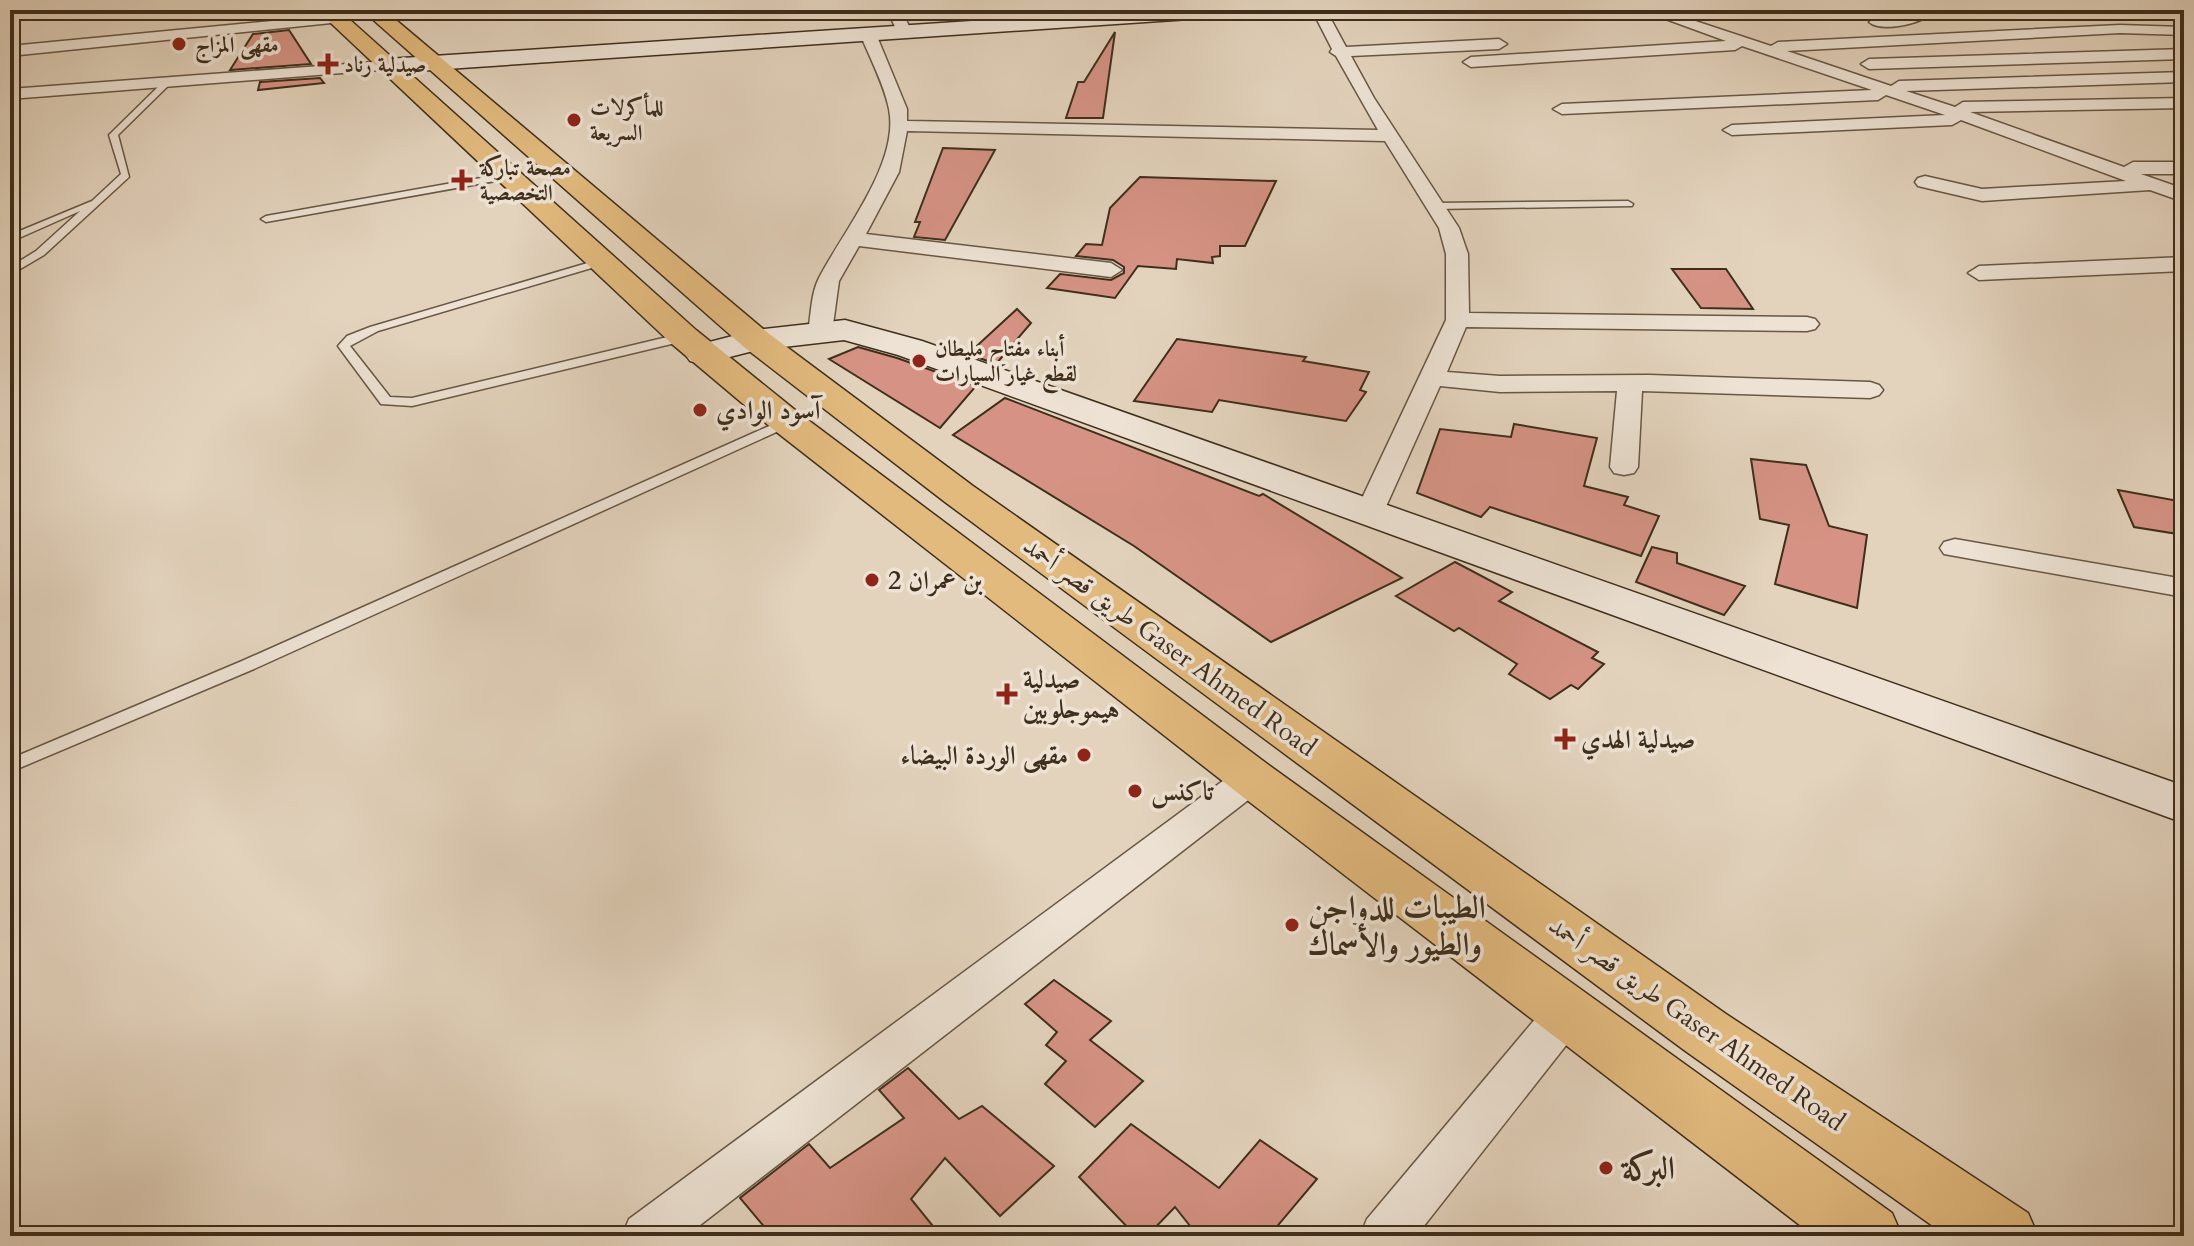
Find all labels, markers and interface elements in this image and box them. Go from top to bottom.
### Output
place label: مقهى المزاج [195,30,279,64]
marker: مقهى المزاج [170,35,188,53]
place label: صيدلية رناد [344,50,426,80]
marker: صيدلية رناد [319,55,337,73]
place label: للمأكرلات السريعة [590,92,663,148]
marker: للمأكرلات السريعة [565,111,583,129]
place label: مصحة تباركة التخصصية [478,153,571,208]
marker: مصحة تباركة التخصصية [451,169,473,191]
place label: أبناء مفتاح مليطان لقطع غيار السيارات [935,333,1077,394]
marker: أبناء مفتاح مليطان لقطع غيار السيارات [910,352,928,370]
place label: آسود الوادي [716,393,824,432]
marker: آسود الوادي [691,401,709,419]
street label: طريق قصر أحمد Gaser Ahmed Road [1016,528,1323,765]
place label: بن عمران 2 [888,563,983,598]
marker: بن عمران 2 [863,571,881,589]
place label: صيدلية هيموجلوبين [1023,662,1120,727]
marker: صيدلية هيموجلوبين [998,685,1016,703]
place label: صيدلية الهدي [1581,722,1695,761]
marker: صيدلية الهدي [1556,730,1574,748]
place label: مقهى الوردة البيضاء [900,738,1068,773]
marker: مقهى الوردة البيضاء [1075,746,1093,764]
place label: تاكنس [1151,774,1214,809]
marker: تاكنس [1126,782,1144,800]
place label: الطيبات للدواجن والطيور والأسماك [1308,886,1486,967]
street label: طريق قصر أحمد Gaser Ahmed Road [1542,907,1852,1139]
marker: الطيبات للدواجن والطيور والأسماك [1283,916,1301,934]
place label: البركة [1620,1147,1675,1191]
marker: البركة [1597,1159,1615,1177]

